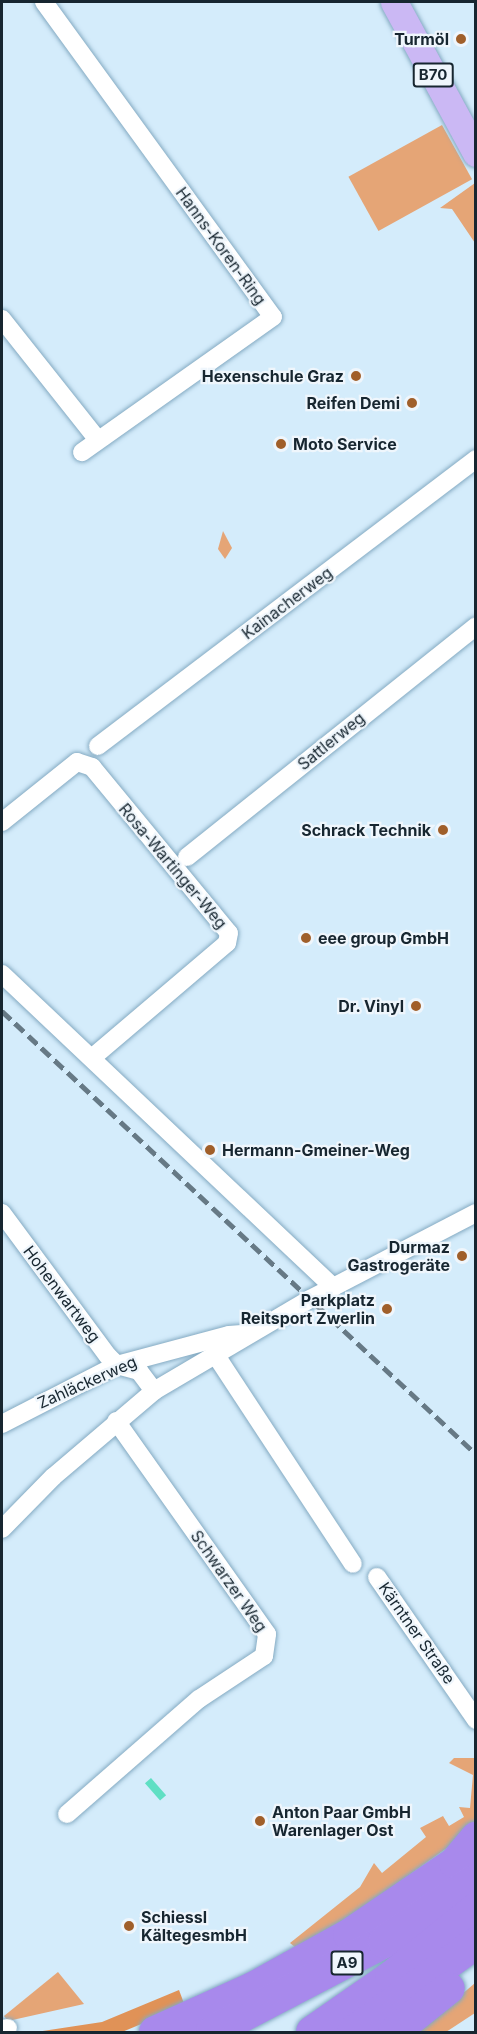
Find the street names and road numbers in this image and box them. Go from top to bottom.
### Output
road number: B70 [412,63,454,87]
street label: Hanns-Koren-Ring [172,183,270,309]
street label: Kainacherweg [238,563,336,643]
street label: Sattlerweg [294,708,368,774]
street label: Rosa-Wartinger-Weg [115,799,231,933]
street label: Hohenwartweg [20,1242,104,1346]
street label: Zahläckerweg [35,1352,139,1412]
street label: Schwarzer Weg [187,1527,271,1635]
street label: Kärntner Straße [375,1578,459,1688]
road number: A9 [330,1951,364,1975]

